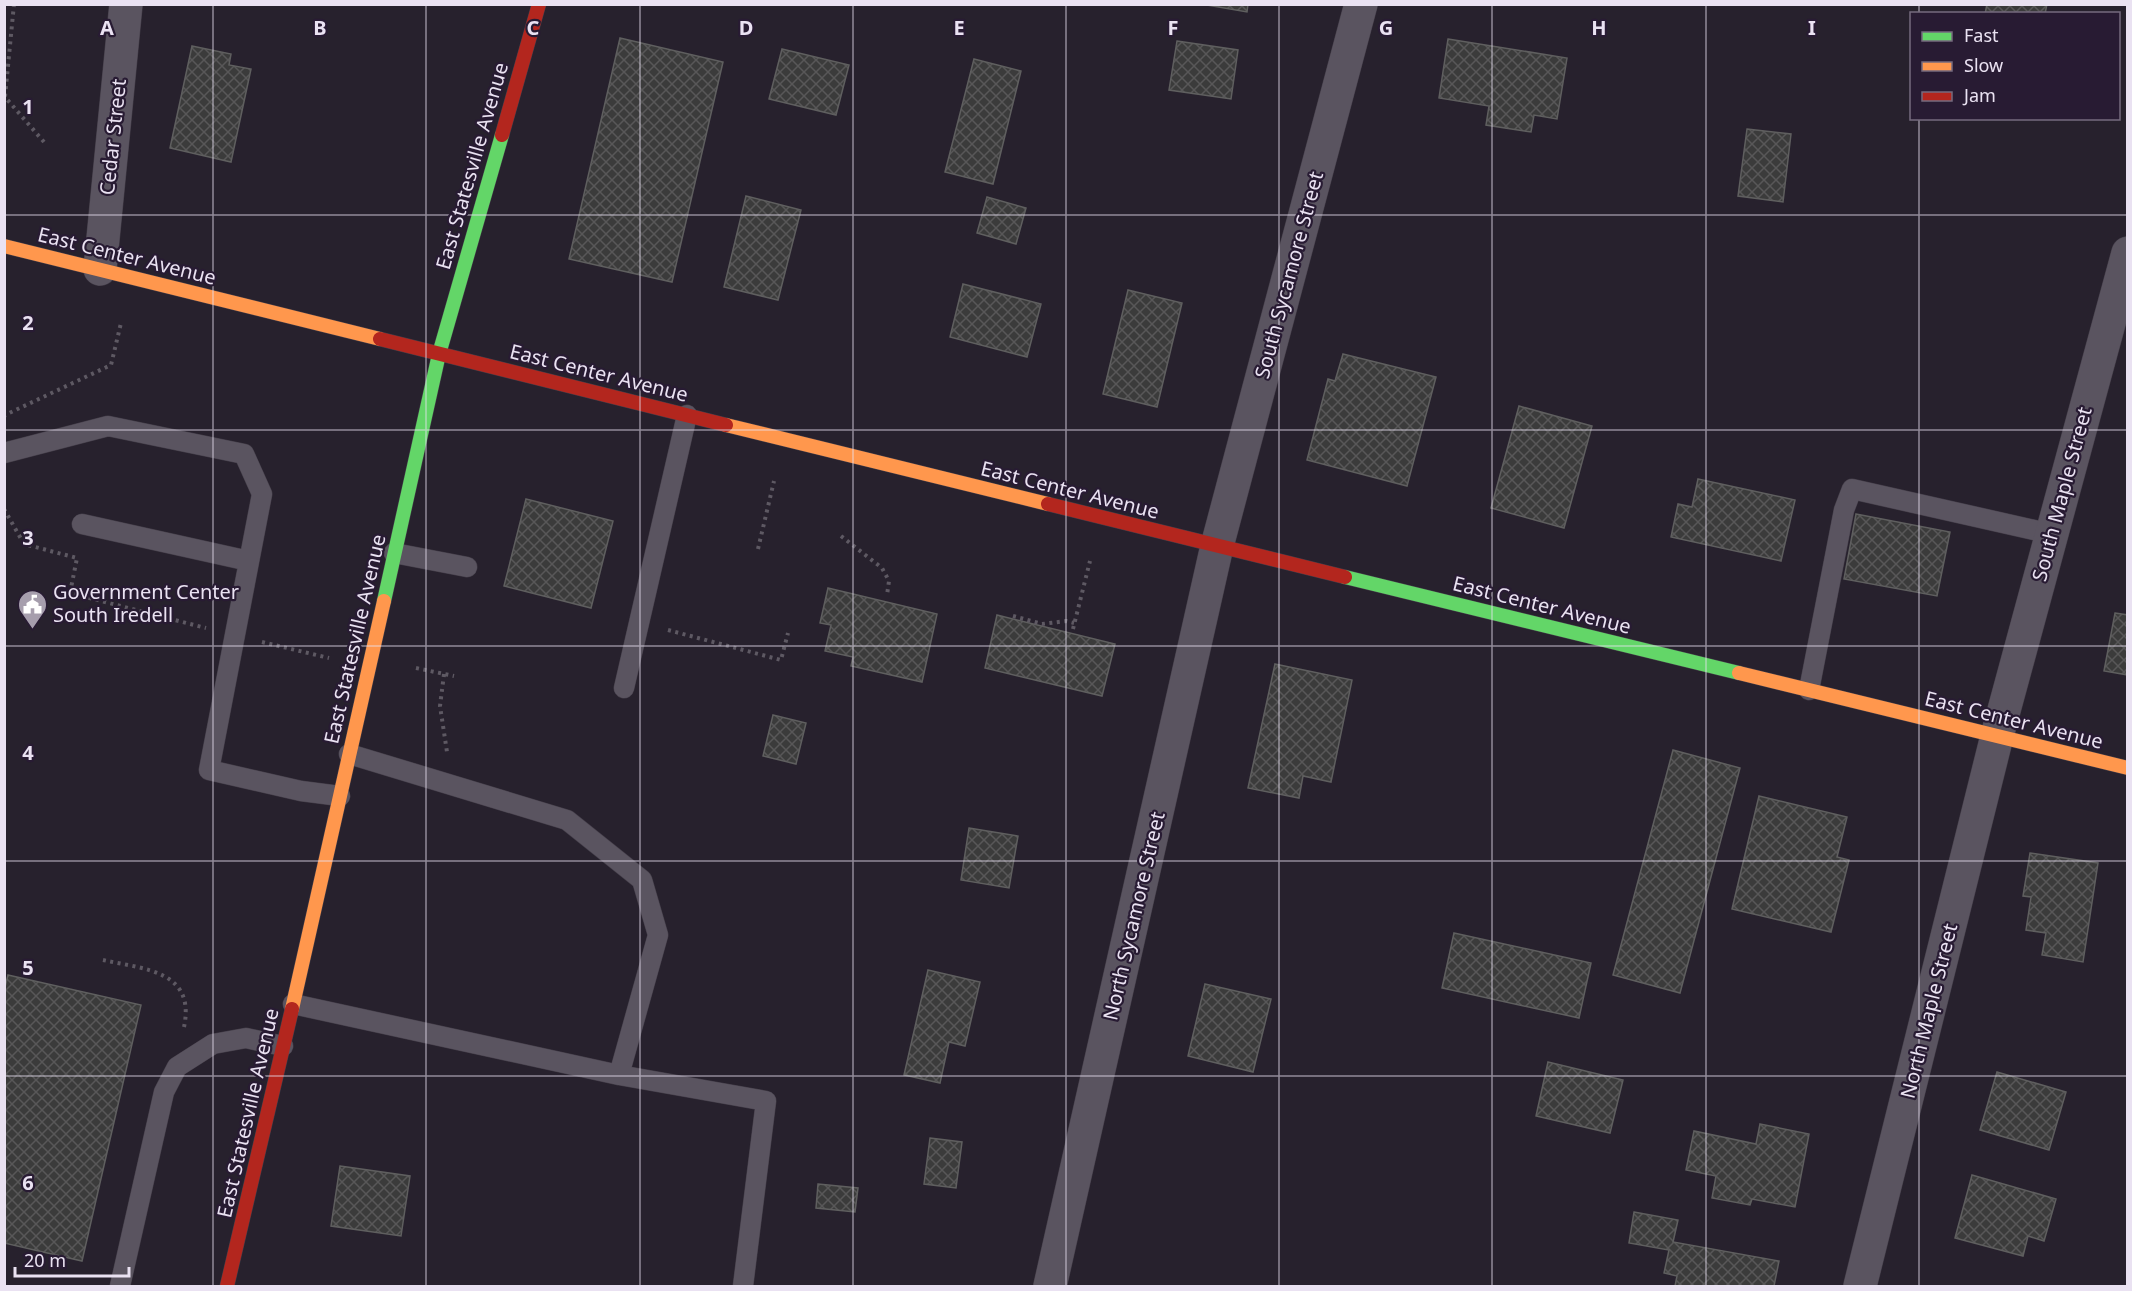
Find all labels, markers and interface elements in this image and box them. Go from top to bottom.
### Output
legend [1910,12,2120,120]
text: A [100,14,114,41]
text: B [313,14,327,41]
text: C [527,14,540,41]
text: D [739,14,753,41]
text: E [953,14,965,41]
text: F [1168,14,1178,41]
text: G [1379,14,1393,41]
text: H [1591,14,1607,41]
text: I [1808,14,1816,41]
text: Fast [1964,23,1999,47]
text: Slow [1964,53,2003,77]
street label: East Statesville Avenue [429,59,514,273]
street label: Cedar Street [93,77,132,196]
text: Jam [1962,83,1996,107]
text: 1 [22,93,34,120]
street label: South Sycamore Street [1248,168,1329,381]
street label: East Center Avenue [35,220,219,291]
text: 2 [22,309,34,336]
street label: East Center Avenue [507,337,691,408]
street label: South Maple Street [2025,404,2098,584]
street label: East Center Avenue [978,454,1162,525]
text: 3 [22,524,34,551]
street label: East Statesville Avenue [317,532,392,746]
street label: East Center Avenue [1450,569,1634,640]
place label: Government Center South Iredell [53,578,239,628]
public building icon: Government Center South Iredell [16,588,48,630]
street label: East Center Avenue [1922,684,2106,755]
text: 4 [22,739,34,766]
street label: North Sycamore Street [1096,809,1171,1023]
street label: North Maple Street [1894,921,1963,1101]
text: 5 [22,954,34,981]
street label: East Statesville Avenue [210,1006,285,1220]
text: 6 [22,1169,34,1196]
scale bar [15,1240,129,1278]
text: 20 m [24,1248,66,1272]

